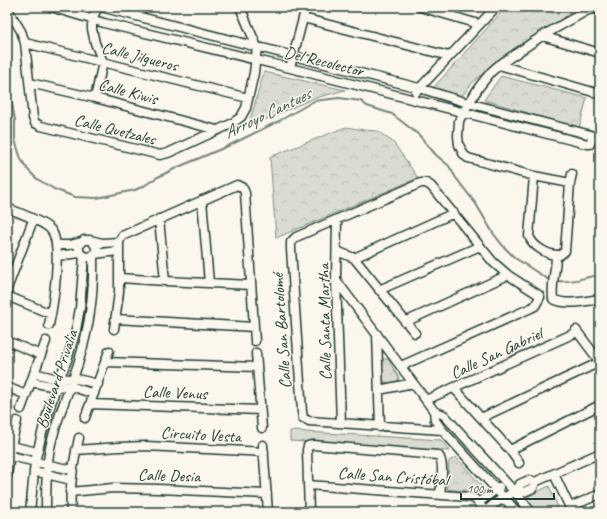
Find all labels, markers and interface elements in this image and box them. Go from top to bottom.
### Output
street label: Calle Jilgueros [100,37,182,77]
street label: Del Recolector [282,42,367,82]
street label: Calle Kiwis [96,74,162,110]
water label: Arroyo Cantues [220,81,316,143]
street label: Calle Quetzales [72,109,160,150]
street label: Calle Santa Martha [313,262,336,380]
street label: Calle San Bartolomé [267,270,296,389]
street label: Calle San Gabriel [447,322,548,384]
street label: Boulevard Privalia [31,326,83,431]
street label: Calle Venus [143,381,209,404]
street label: Circuito Vesta [160,422,244,447]
street label: Calle San Cristóbal [337,462,452,491]
street label: Calle Desia [138,464,202,487]
scale bar [461,475,554,501]
text: 100 m [467,481,494,497]

